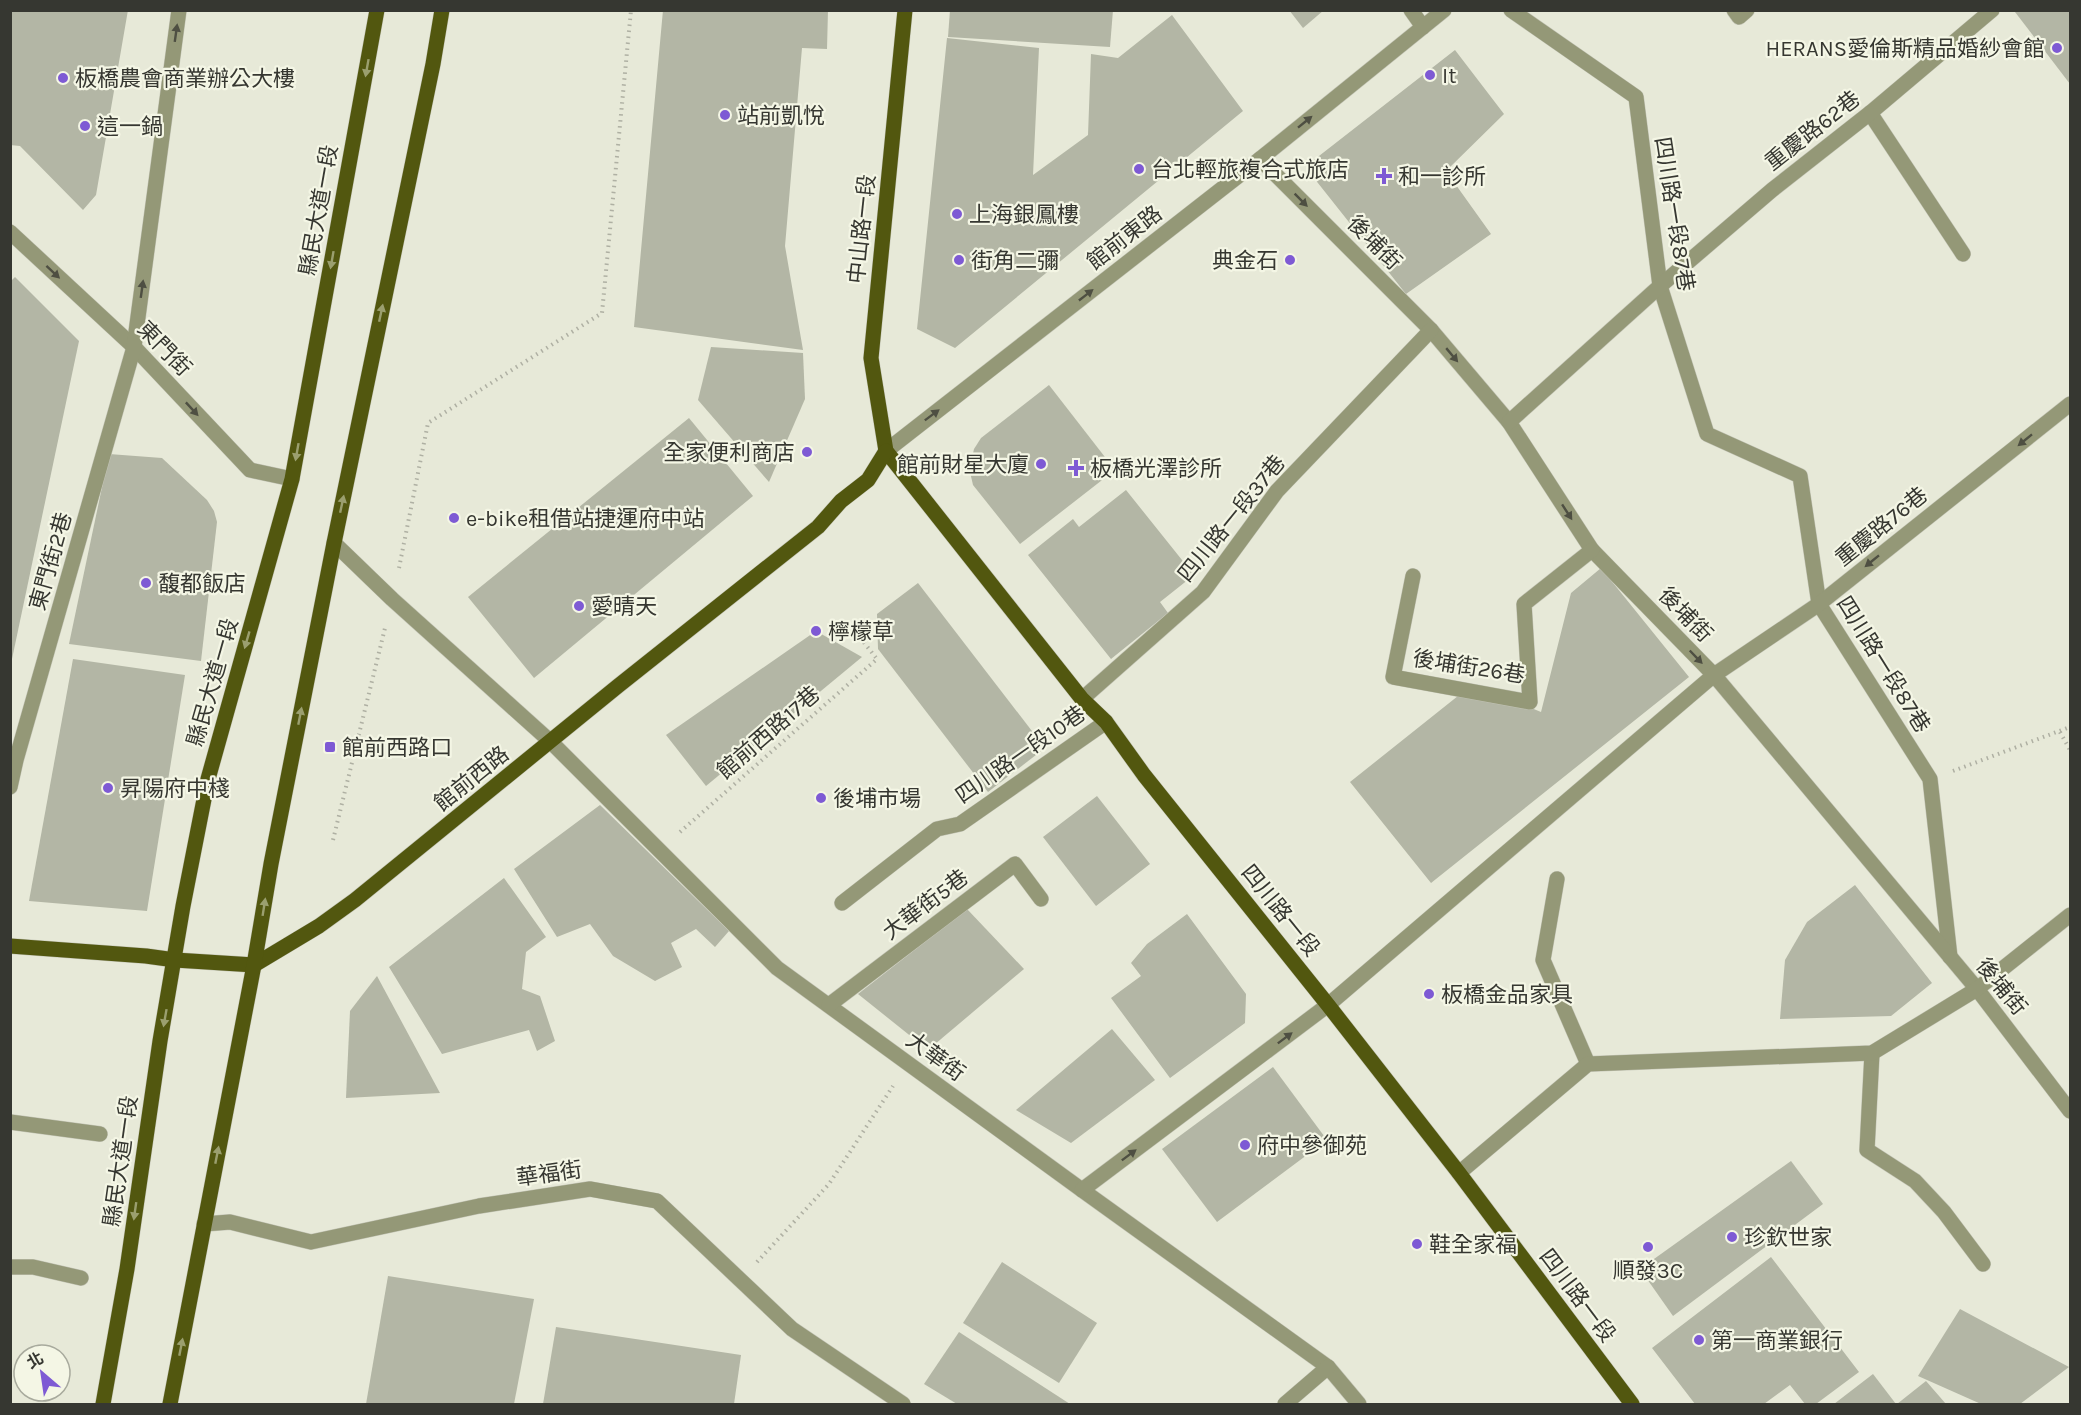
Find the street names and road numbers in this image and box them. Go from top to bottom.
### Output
street label: 重慶路62巷 [1760,86,1865,176]
street label: 四川路一段87巷 [1649,135,1699,293]
street label: 縣民大道一段 [295,143,343,277]
street label: 中山路一段 [843,173,881,285]
street label: 館前東路 [1082,200,1167,275]
street label: 後埔街 [1342,210,1407,275]
street label: 東門街 [132,316,197,381]
street label: 四川路一段37巷 [1173,450,1291,587]
street label: 重慶路76巷 [1830,482,1933,572]
street label: 東門街2巷 [25,509,77,613]
street label: 後埔街 [1653,582,1718,647]
street label: 四川路一段87巷 [1831,592,1935,738]
street label: 縣民大道一段 [182,615,244,749]
street label: 後埔街26巷 [1411,645,1527,689]
street label: 館前西路17巷 [712,681,825,784]
street label: 四川路一段10巷 [951,700,1090,809]
street label: 館前西路 [429,741,514,817]
street label: 四川路一段 [1236,860,1325,962]
street label: 大華街5巷 [878,864,974,945]
street label: 後埔街 [1970,953,2032,1020]
street label: 大華街 [901,1027,970,1087]
street label: 縣民大道一段 [99,1094,143,1228]
street label: 華福街 [515,1157,584,1191]
street label: 四川路一段 [1534,1244,1621,1347]

